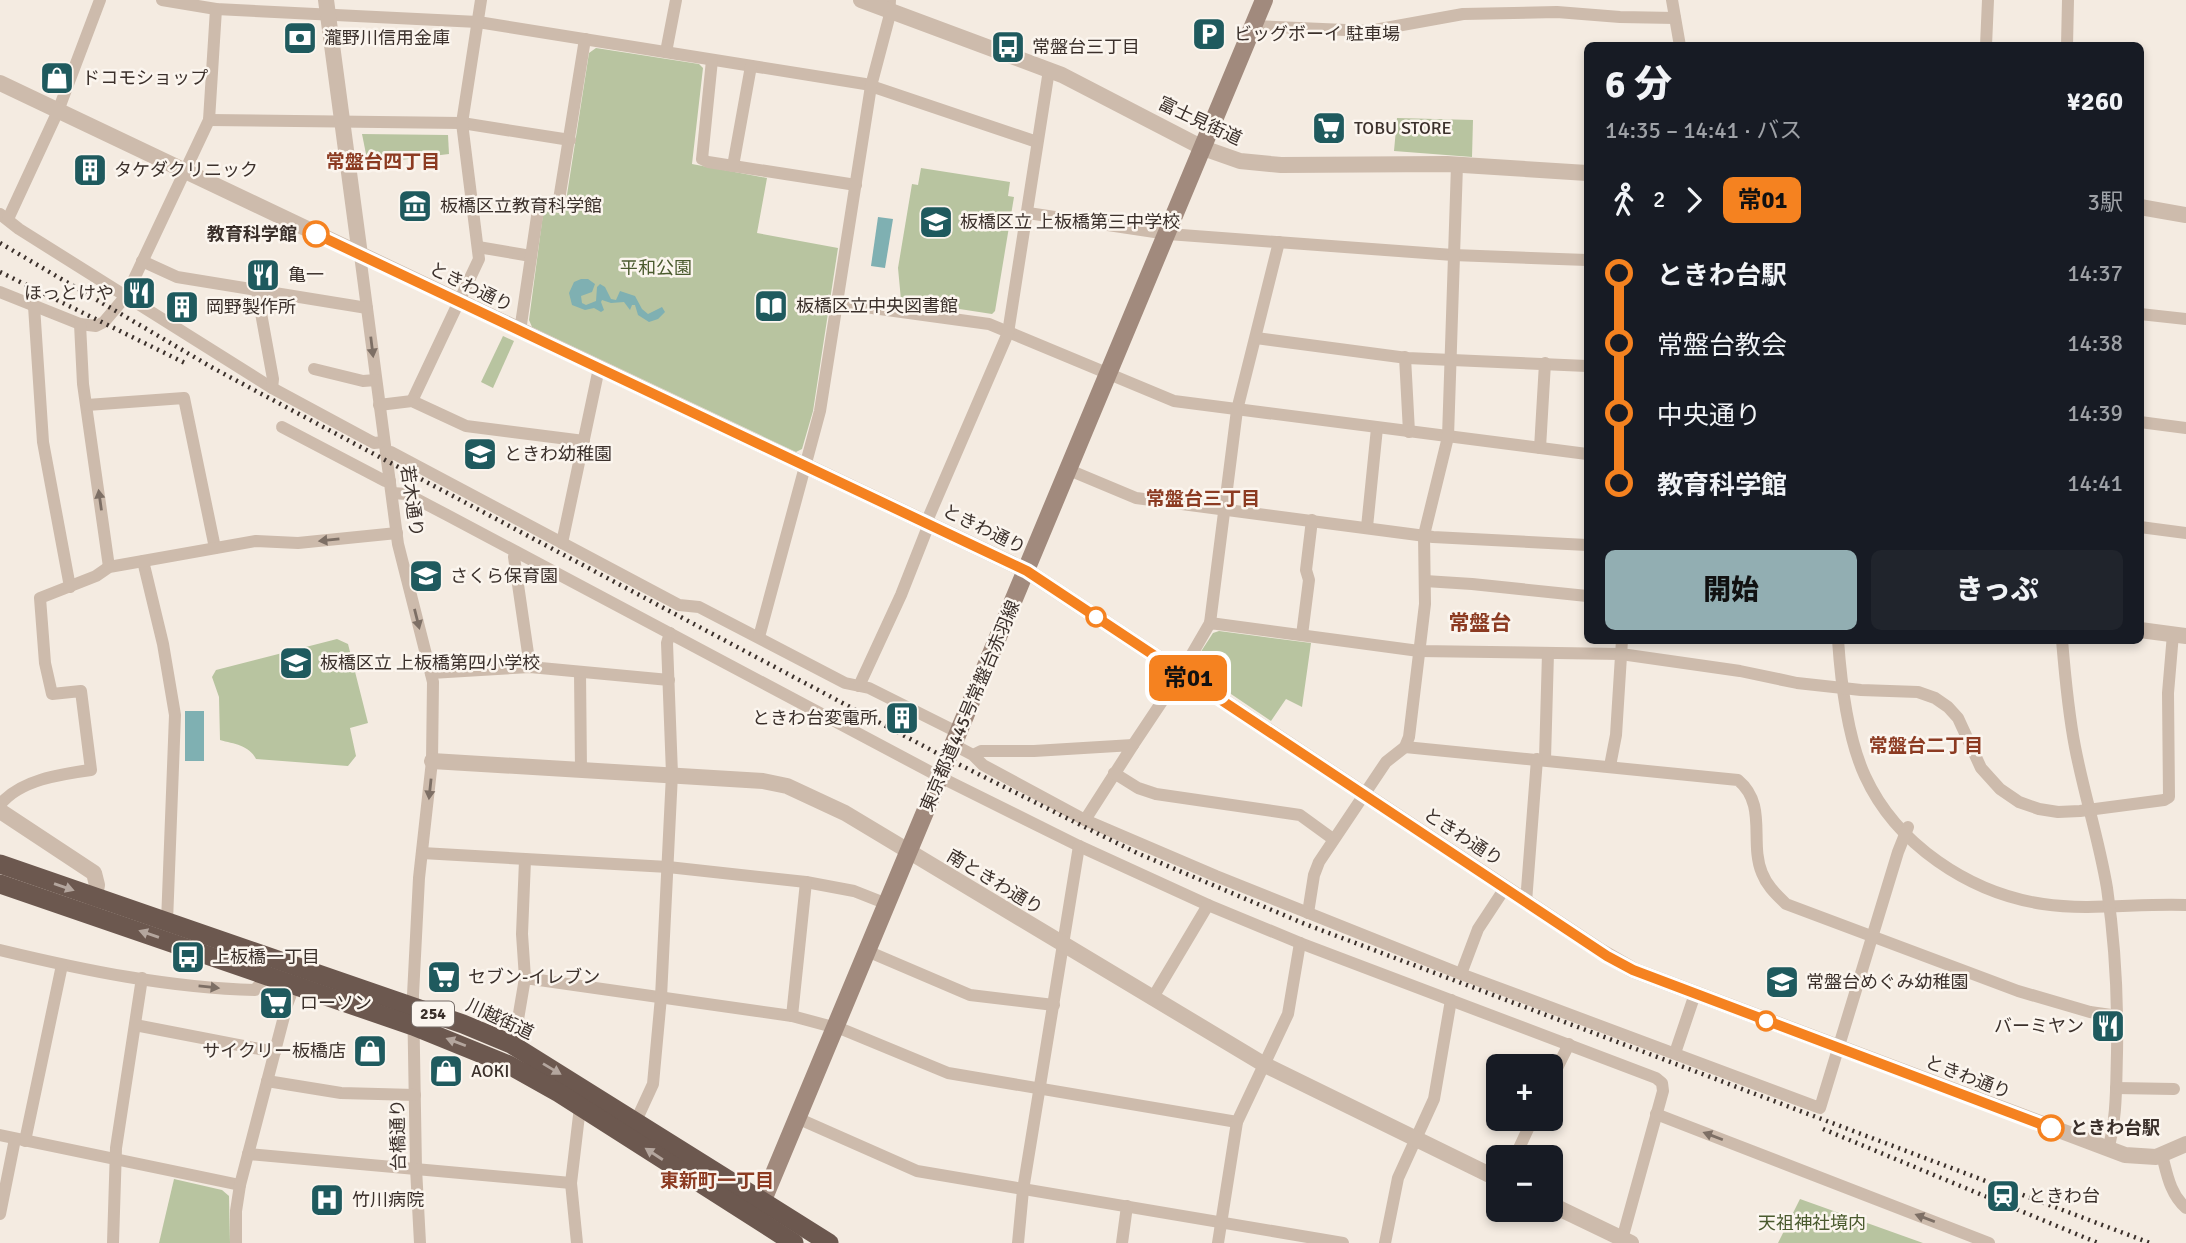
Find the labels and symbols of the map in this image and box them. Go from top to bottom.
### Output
parking icon: ビッグボーイ 駐車場 [1190,15,1228,53]
bank icon: 瀧野川信用金庫 [281,19,319,57]
place label: ビッグボーイ 駐車場 [1234,23,1400,45]
place label: 瀧野川信用金庫 [324,27,450,49]
bus stop icon: 常盤台三丁目 [989,28,1027,66]
place label: 常盤台三丁目 [1032,36,1140,58]
shop icon: ドコモショップ [38,59,76,97]
place label: ドコモショップ [82,67,208,89]
street label: 富士見街道 [1155,92,1245,150]
supermarket icon: TOBU STORE [1310,109,1348,147]
place label: TOBU STORE [1354,117,1452,139]
district label: 常盤台四丁目 [326,150,440,174]
building icon: タケダクリニック [71,151,109,189]
place label: タケダクリニック [114,159,258,181]
museum icon: 板橋区立教育科学館 [396,187,434,225]
place label: 板橋区立教育科学館 [440,195,602,217]
school or university icon: 板橋区立 上板橋第三中学校 [917,203,955,241]
place label: 板橋区立 上板橋第三中学校 [960,211,1180,233]
marker: 教育科学館 [303,221,329,247]
place label: 教育科学館 [207,223,297,245]
restaurant icon: 亀一 [244,256,282,294]
street label: ときわ通り [426,257,516,317]
park label: 平和公園 [620,257,692,279]
place label: 亀一 [288,264,324,286]
restaurant icon: ほっとけや [120,274,158,312]
place label: ほっとけや [24,282,114,304]
library icon: 板橋区立中央図書館 [752,287,790,325]
building icon: 岡野製作所 [163,288,201,326]
place label: 板橋区立中央図書館 [796,295,958,317]
place label: 岡野製作所 [206,296,296,318]
one-way arrow [366,336,377,358]
school or university icon: ときわ幼稚園 [461,435,499,473]
place label: ときわ幼稚園 [504,443,612,465]
street label: 若木通り [396,464,428,538]
district label: 常盤台三丁目 [1146,487,1260,511]
one-way arrow [95,488,106,510]
street label: ときわ通り [939,499,1029,559]
one-way arrow [318,535,340,546]
school or university icon: さくら保育園 [407,557,445,595]
place label: さくら保育園 [450,565,558,587]
street label: 東京都道445号常盤台赤羽線 [915,597,1025,815]
unlabelled marker [1086,607,1106,627]
one-way arrow [412,608,423,630]
district label: 常盤台 [1449,610,1512,636]
school or university icon: 板橋区立 上板橋第四小学校 [277,644,315,682]
place label: 板橋区立 上板橋第四小学校 [320,652,540,674]
line badge: 常01 [1148,655,1228,701]
building icon: ときわ台変電所 [883,699,921,737]
place label: ときわ台変電所 [752,707,878,729]
district label: 常盤台二丁目 [1869,734,1983,758]
one-way arrow [424,779,435,801]
street label: ときわ通り [1419,803,1507,871]
street label: 南ときわ通り [943,845,1047,919]
one-way arrow [54,882,75,893]
one-way arrow [138,928,159,939]
bus stop icon: 上板橋一丁目 [169,938,207,976]
place label: 上板橋一丁目 [212,946,320,968]
supermarket icon: セブン-イレブン [425,958,463,996]
school or university icon: 常盤台めぐみ幼稚園 [1763,963,1801,1001]
place label: セブン-イレブン [468,966,600,988]
place label: 常盤台めぐみ幼稚園 [1806,971,1969,993]
one-way arrow [198,982,220,993]
supermarket icon: ローソン [257,984,295,1022]
place label: ローソン [300,992,372,1014]
street label: 川越街道 [463,994,537,1044]
road number: 254 [412,1002,454,1026]
restaurant icon: バーミヤン [2089,1007,2127,1045]
unlabelled marker [1756,1011,1776,1031]
place label: バーミヤン [1994,1015,2084,1037]
shop icon: サイクリー板橋店 [351,1032,389,1070]
one-way arrow [445,1037,466,1048]
place label: サイクリー板橋店 [202,1040,346,1062]
street label: ときわ通り [1922,1051,2014,1103]
shop icon: AOKI [427,1052,465,1090]
place label: AOKI [471,1060,510,1082]
one-way arrow [542,1063,561,1076]
street label: 台橋通り [386,1099,410,1171]
marker: ときわ台駅 [2038,1115,2064,1141]
place label: ときわ台駅 [2070,1117,2160,1139]
one-way arrow [1703,1131,1724,1142]
one-way arrow [644,1148,663,1161]
district label: 東新町一丁目 [660,1169,774,1193]
station icon: ときわ台 [1984,1177,2022,1215]
hospital icon: 竹川病院 [308,1181,346,1219]
place label: ときわ台 [2028,1185,2100,1207]
place label: 竹川病院 [352,1189,424,1211]
park label: 天祖神社境内 [1758,1212,1866,1234]
one-way arrow [1915,1213,1936,1224]

